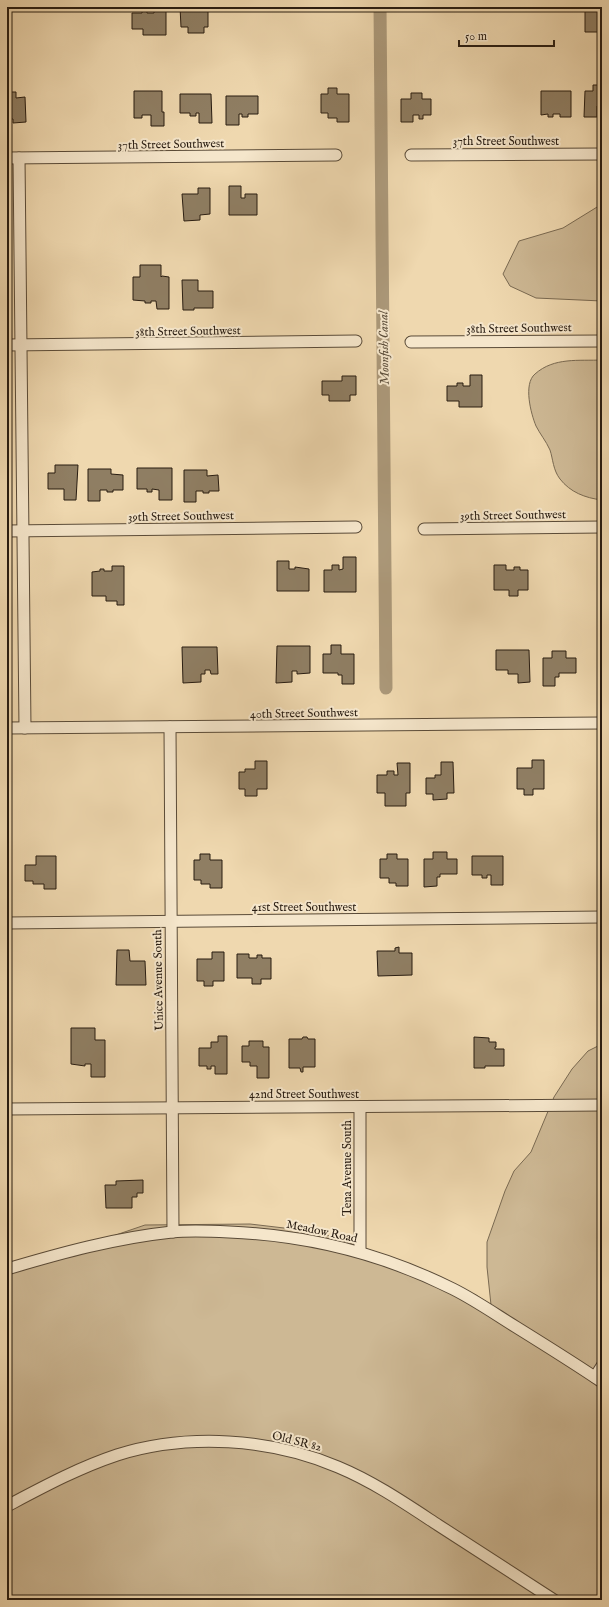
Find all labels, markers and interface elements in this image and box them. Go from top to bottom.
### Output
scale bar [459,22,554,48]
text: 50 m [465,29,487,44]
street label: 37th Street Southwest [453,134,559,149]
street label: 37th Street Southwest [118,136,224,153]
water label: Moonfish Canal [375,310,394,385]
street label: 38th Street Southwest [466,320,572,337]
street label: 38th Street Southwest [135,323,241,340]
street label: 39th Street Southwest [460,507,566,524]
street label: 39th Street Southwest [128,508,234,525]
street label: 40th Street Southwest [250,705,358,722]
street label: 41st Street Southwest [252,900,356,915]
street label: Unice Avenue South [150,929,167,1031]
street label: 42nd Street Southwest [249,1087,359,1102]
street label: Tena Avenue South [340,1119,355,1216]
street label: Meadow Road [285,1217,359,1246]
street label: Old SR 82 [271,1428,323,1455]

